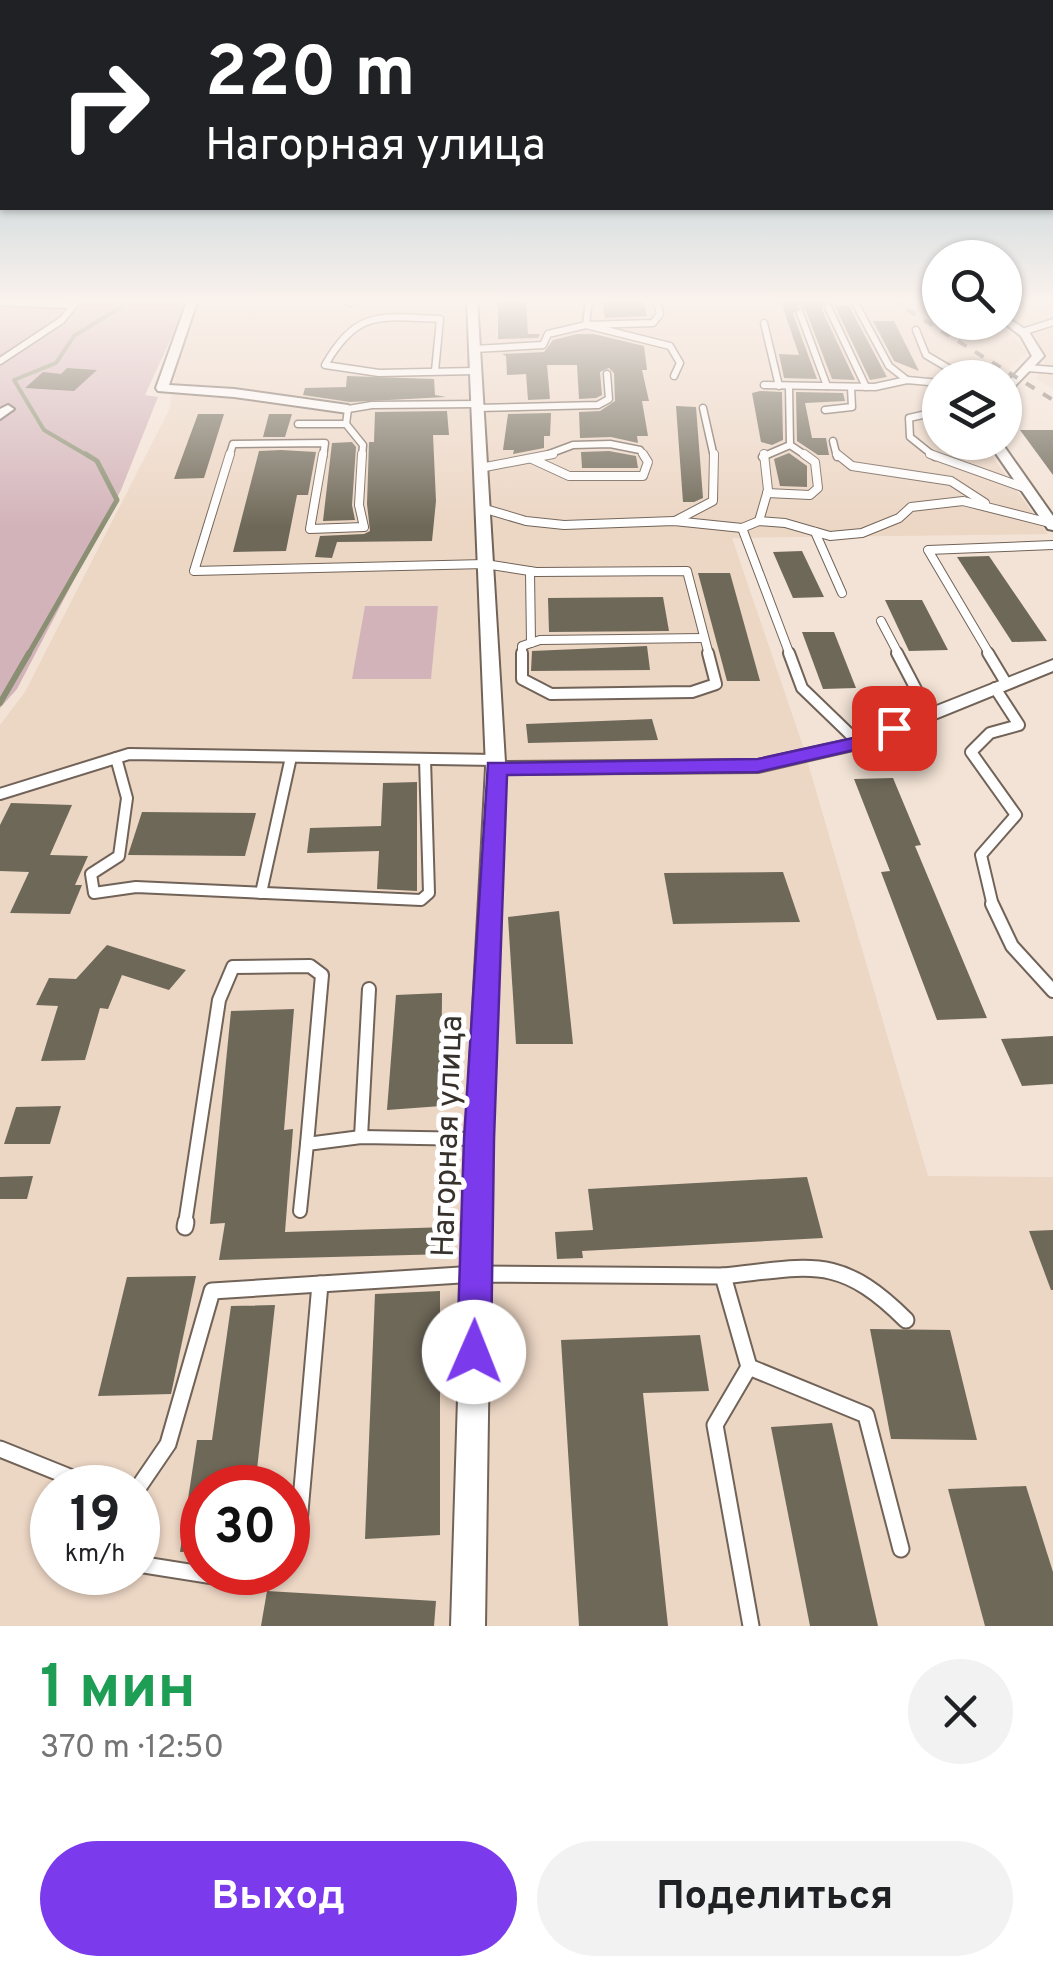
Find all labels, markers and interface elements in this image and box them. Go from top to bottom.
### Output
text: 220 m [205,32,415,121]
icon: right [40,40,170,170]
text: Нагорная улица [205,119,546,176]
map controls [922,240,1022,460]
button: search [922,240,1022,340]
button: layers [922,360,1022,460]
pin [852,686,937,771]
icon: arrive [867,701,922,756]
street label: Нагорная улица [425,1014,473,1258]
position arrow [422,1300,526,1404]
speed limit sign: 30 [180,1465,310,1595]
text: 19 [70,1486,120,1549]
text: km/h [65,1539,125,1571]
text: 1 мин [40,1653,196,1729]
button: close [908,1659,1013,1764]
text: 370 m · 12:50 [40,1729,224,1769]
button: Выход [40,1841,517,1956]
button: Поделиться [537,1841,1013,1956]

